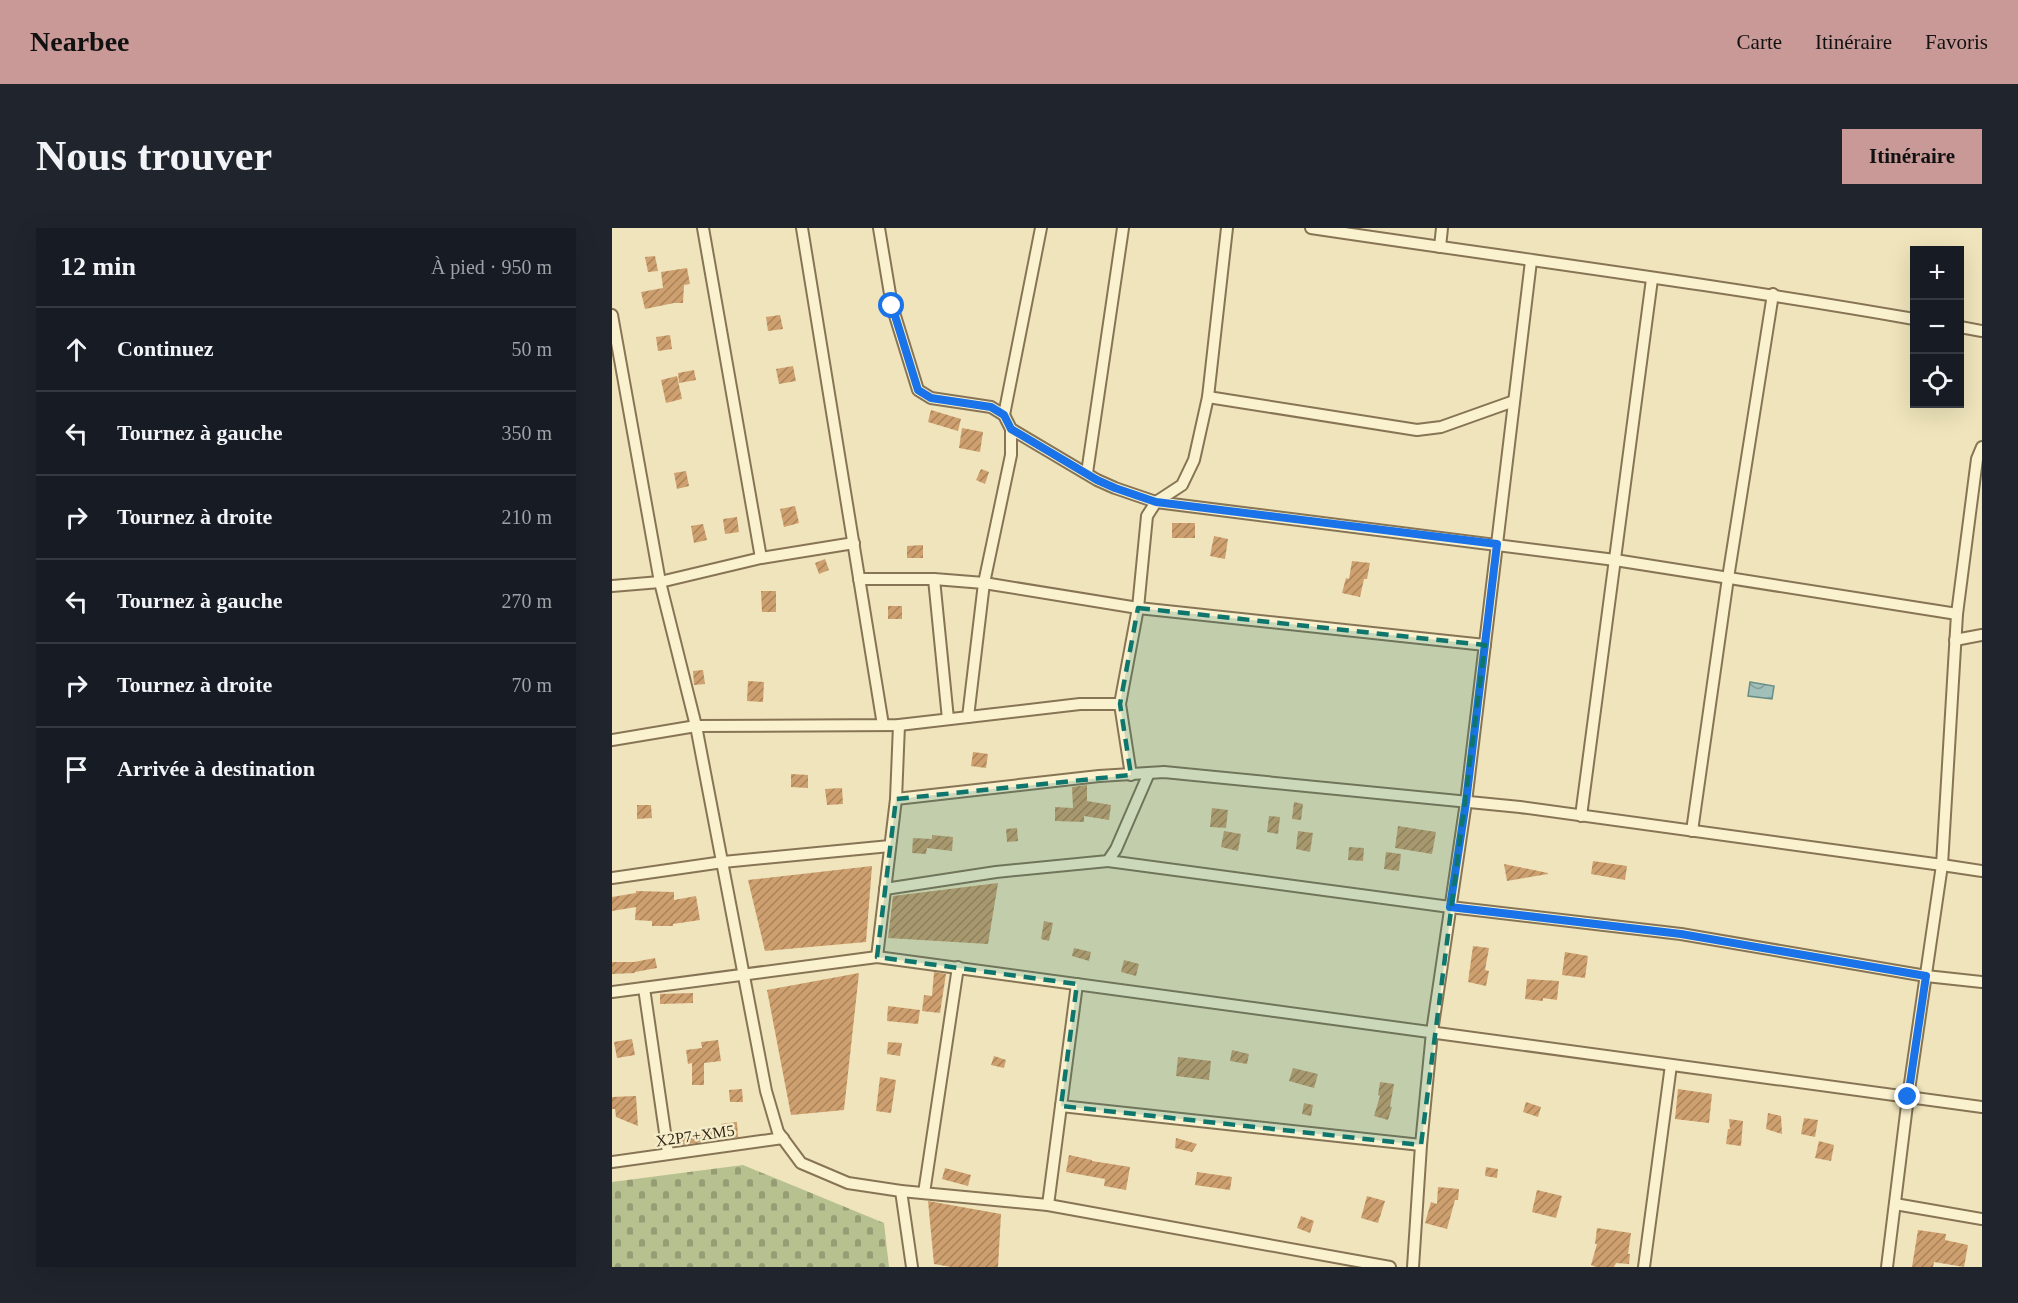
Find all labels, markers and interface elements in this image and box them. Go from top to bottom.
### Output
text: Nearbee [30,26,130,57]
text: Carte [1737,30,1782,54]
text: Itinéraire [1815,30,1892,54]
text: Favoris [1925,30,1988,54]
button: Itinéraire [1842,129,1982,184]
text: Nous trouver [36,133,272,179]
map controls [1910,246,1964,408]
button: + [1910,246,1964,300]
text: 12 min [60,252,136,281]
text: À pied · 950 m [431,256,552,278]
route start [878,292,904,318]
button: − [1910,300,1964,354]
icon: ahead [60,333,93,366]
text: Continuez [117,336,214,361]
text: 50 m [511,338,552,360]
button: locate [1910,354,1964,408]
icon: left [60,417,93,450]
text: Tournez à gauche [117,420,282,445]
text: 350 m [501,422,552,444]
icon: right [60,501,93,534]
text: Tournez à droite [117,504,272,529]
text: 210 m [501,506,552,528]
icon: left [60,585,93,618]
text: Tournez à gauche [117,588,282,613]
text: 270 m [501,590,552,612]
icon: right [60,669,93,702]
text: Tournez à droite [117,672,272,697]
text: 70 m [511,674,552,696]
icon: arrive [60,753,93,786]
text: Arrivée à destination [117,756,315,781]
route end [1894,1083,1920,1109]
street label: X2P7+XM5 [655,1122,735,1149]

